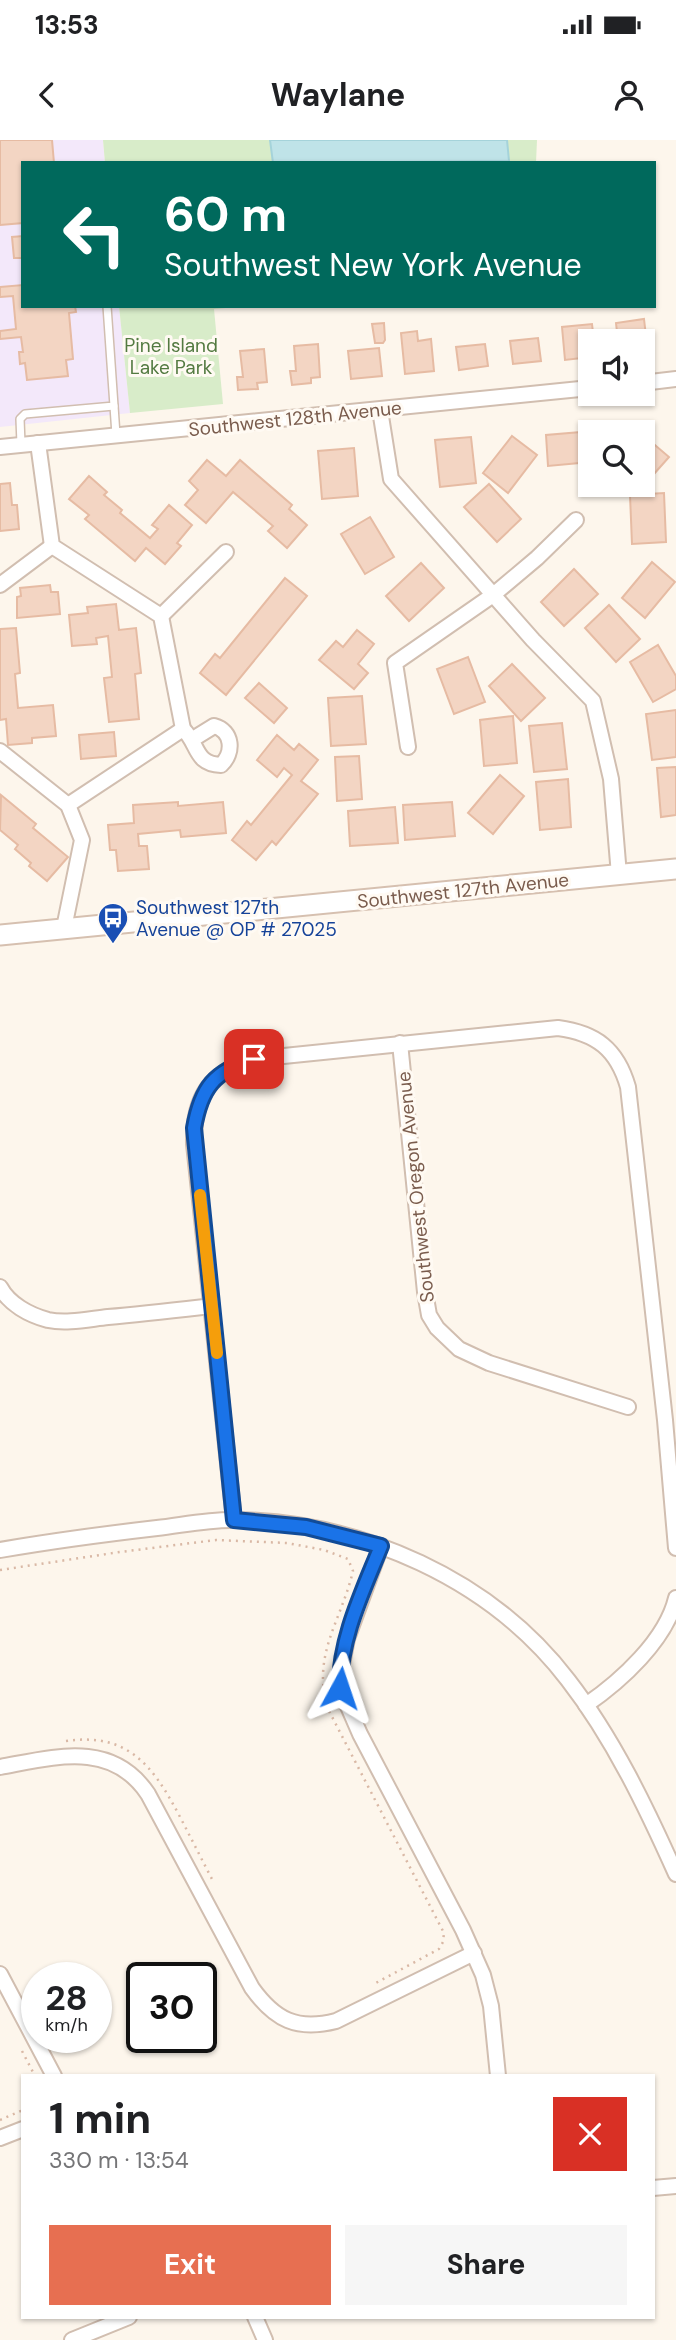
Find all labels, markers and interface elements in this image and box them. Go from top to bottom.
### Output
text: 13:53 [35,8,99,42]
text: Waylane [271,74,405,116]
icon: back [28,76,66,114]
icon: person [610,76,648,114]
text: 60 m [164,182,287,246]
icon: left [49,189,140,280]
text: Southwest New York Avenue [164,244,582,286]
map controls [578,329,655,497]
button: sound [578,329,655,406]
park label: Pine Island Lake Park [124,333,218,380]
street label: Southwest 128th Avenue [187,395,403,442]
button: search [578,420,655,497]
street label: Southwest 127th Avenue [356,867,570,914]
place label: Southwest 127th Avenue @ OP # 27025 [136,895,337,942]
bus stop icon: Southwest 127th Avenue @ OP # 27025 [96,901,130,945]
pin [224,1029,284,1089]
icon: arrive [235,1040,273,1078]
street label: Southwest Oregon Avenue [391,1070,440,1304]
position arrow [303,1651,377,1725]
speed limit sign: 30 [126,1962,217,2053]
text: 28 [45,1975,88,2021]
text: km/h [45,2013,88,2037]
text: 1 min [49,2091,151,2146]
button: close [553,2097,627,2171]
text: 330 m · 13:54 [49,2145,189,2175]
button: Exit [49,2225,331,2305]
button: Share [345,2225,627,2305]

